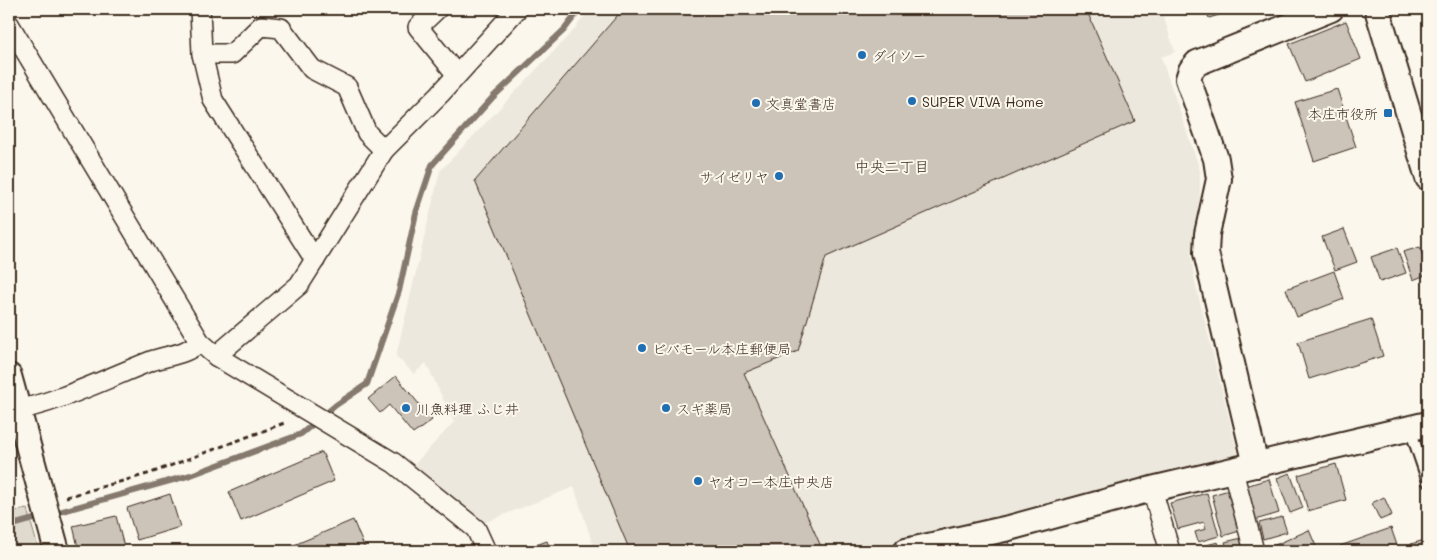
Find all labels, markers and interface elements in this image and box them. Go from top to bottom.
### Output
place label: ダイソー [872,46,927,65]
marker: ダイソー [856,49,868,61]
place label: SUPER VIVA Home [922,92,1044,111]
place label: 文真堂書店 [766,94,836,113]
marker: SUPER VIVA Home [906,95,918,107]
marker: 文真堂書店 [750,97,762,109]
place label: 本庄市役所 [1308,104,1378,123]
marker: 本庄市役所 [1382,107,1394,119]
district label: 中央二丁目 [854,156,930,176]
place label: サイゼリヤ [700,167,769,186]
marker: サイゼリヤ [773,170,785,182]
place label: ビバモール本庄郵便局 [652,339,791,358]
marker: ビバモール本庄郵便局 [636,342,648,354]
place label: 川魚料理 ふじ井 [416,399,518,418]
place label: スギ薬局 [676,399,732,418]
marker: 川魚料理 ふじ井 [400,402,412,414]
marker: スギ薬局 [660,402,672,414]
place label: ヤオコー本庄中央店 [708,472,834,491]
marker: ヤオコー本庄中央店 [692,475,704,487]

